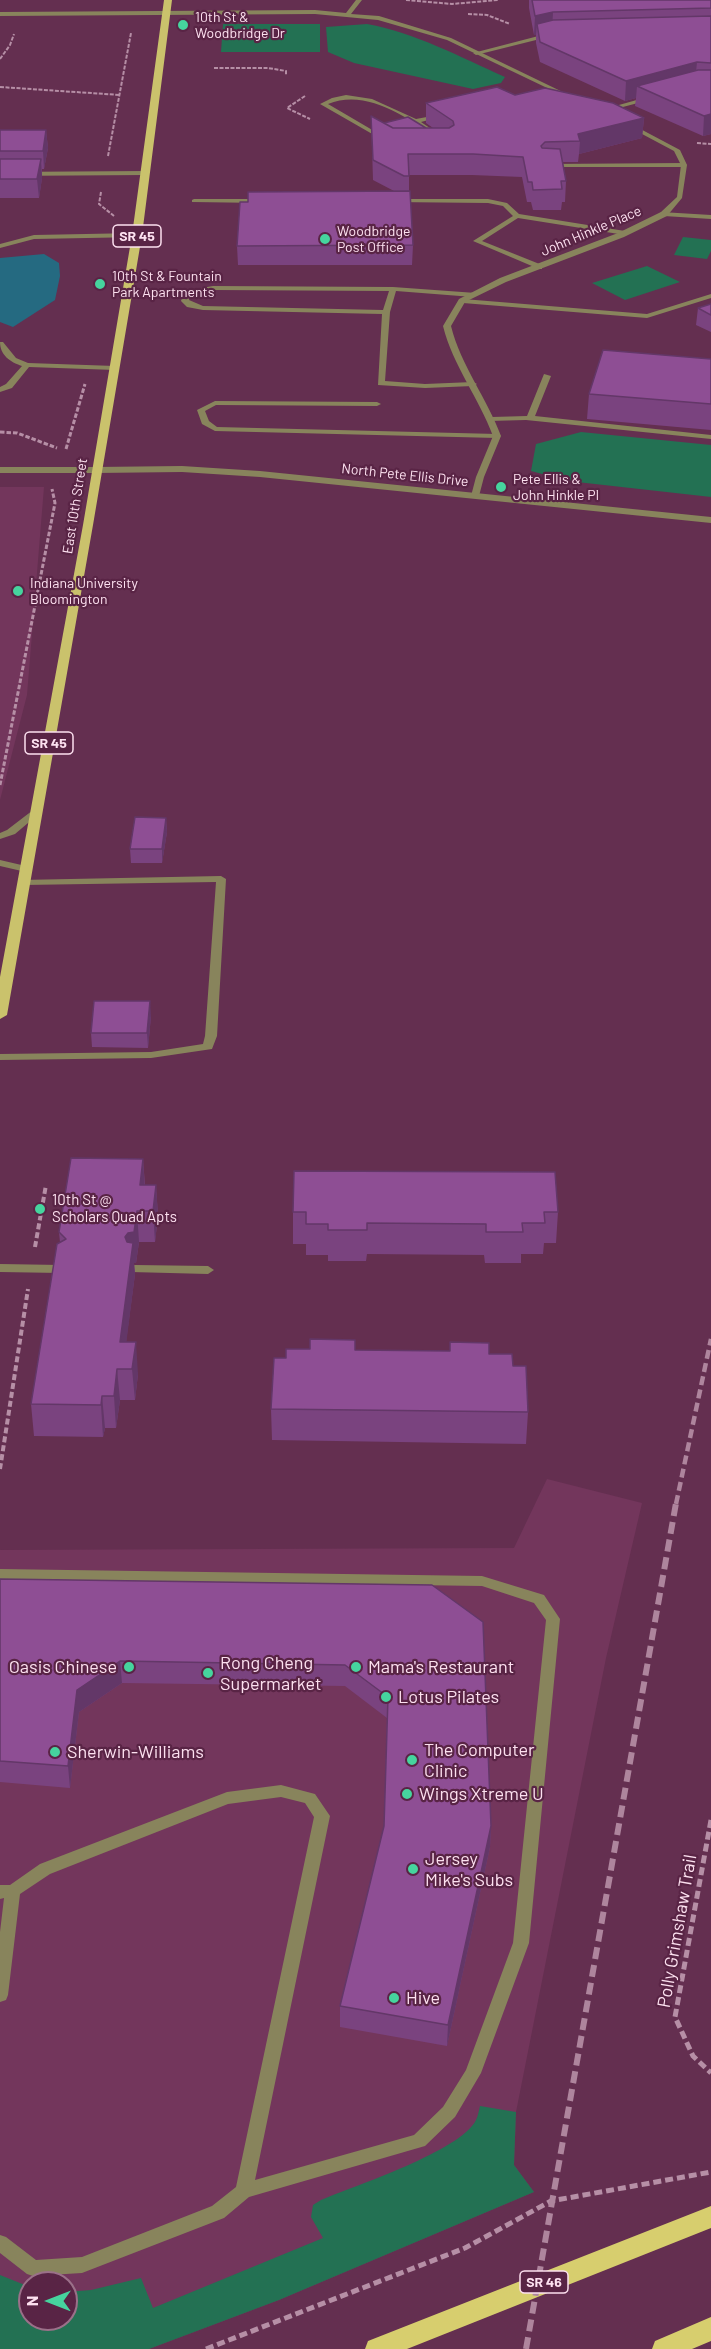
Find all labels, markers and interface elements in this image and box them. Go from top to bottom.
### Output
place label: 10th St & Woodbridge Dr [195,9,285,42]
marker: 10th St & Woodbridge Dr [176,18,190,32]
street label: John Hinkle Place [538,202,644,260]
place label: Woodbridge Post Office [337,223,410,256]
road number: SR 45 [113,225,161,247]
marker: Woodbridge Post Office [318,232,332,246]
place label: 10th St & Fountain Park Apartments [112,268,222,300]
marker: 10th St & Fountain Park Apartments [93,277,107,291]
street label: East 10th Street [59,457,91,555]
street label: North Pete Ellis Drive [341,460,469,490]
place label: Pete Ellis & John Hinkle Pl [513,471,599,503]
marker: Pete Ellis & John Hinkle Pl [494,480,508,494]
place label: Indiana University Bloomington [30,575,138,608]
marker: Indiana University Bloomington [11,584,25,598]
road number: SR 45 [25,732,73,754]
place label: 10th St @ Scholars Quad Apts [52,1191,177,1226]
marker: 10th St @ Scholars Quad Apts [33,1202,47,1216]
place label: Rong Cheng Supermarket [220,1652,321,1694]
place label: Oasis Chinese [9,1656,117,1678]
place label: Mama's Restaurant [368,1656,514,1678]
marker: Oasis Chinese [122,1660,136,1674]
marker: Mama's Restaurant [349,1660,363,1674]
marker: Rong Cheng Supermarket [201,1666,215,1680]
place label: Lotus Pilates [398,1686,499,1708]
marker: Lotus Pilates [379,1690,393,1704]
place label: The Computer Clinic [424,1739,535,1782]
place label: Sherwin-Williams [67,1741,204,1763]
marker: Sherwin-Williams [48,1745,62,1759]
marker: The Computer Clinic [405,1753,419,1767]
place label: Wings Xtreme U [419,1783,544,1805]
marker: Wings Xtreme U [400,1787,414,1801]
place label: Jersey Mike's Subs [425,1848,513,1890]
street label: Polly Grimshaw Trail [653,1853,701,2009]
marker: Jersey Mike's Subs [406,1862,420,1876]
place label: Hive [406,1987,440,2009]
marker: Hive [387,1991,401,2005]
north arrow [18,2271,78,2331]
road number: SR 46 [520,2271,568,2293]
text: N [22,2296,41,2306]

